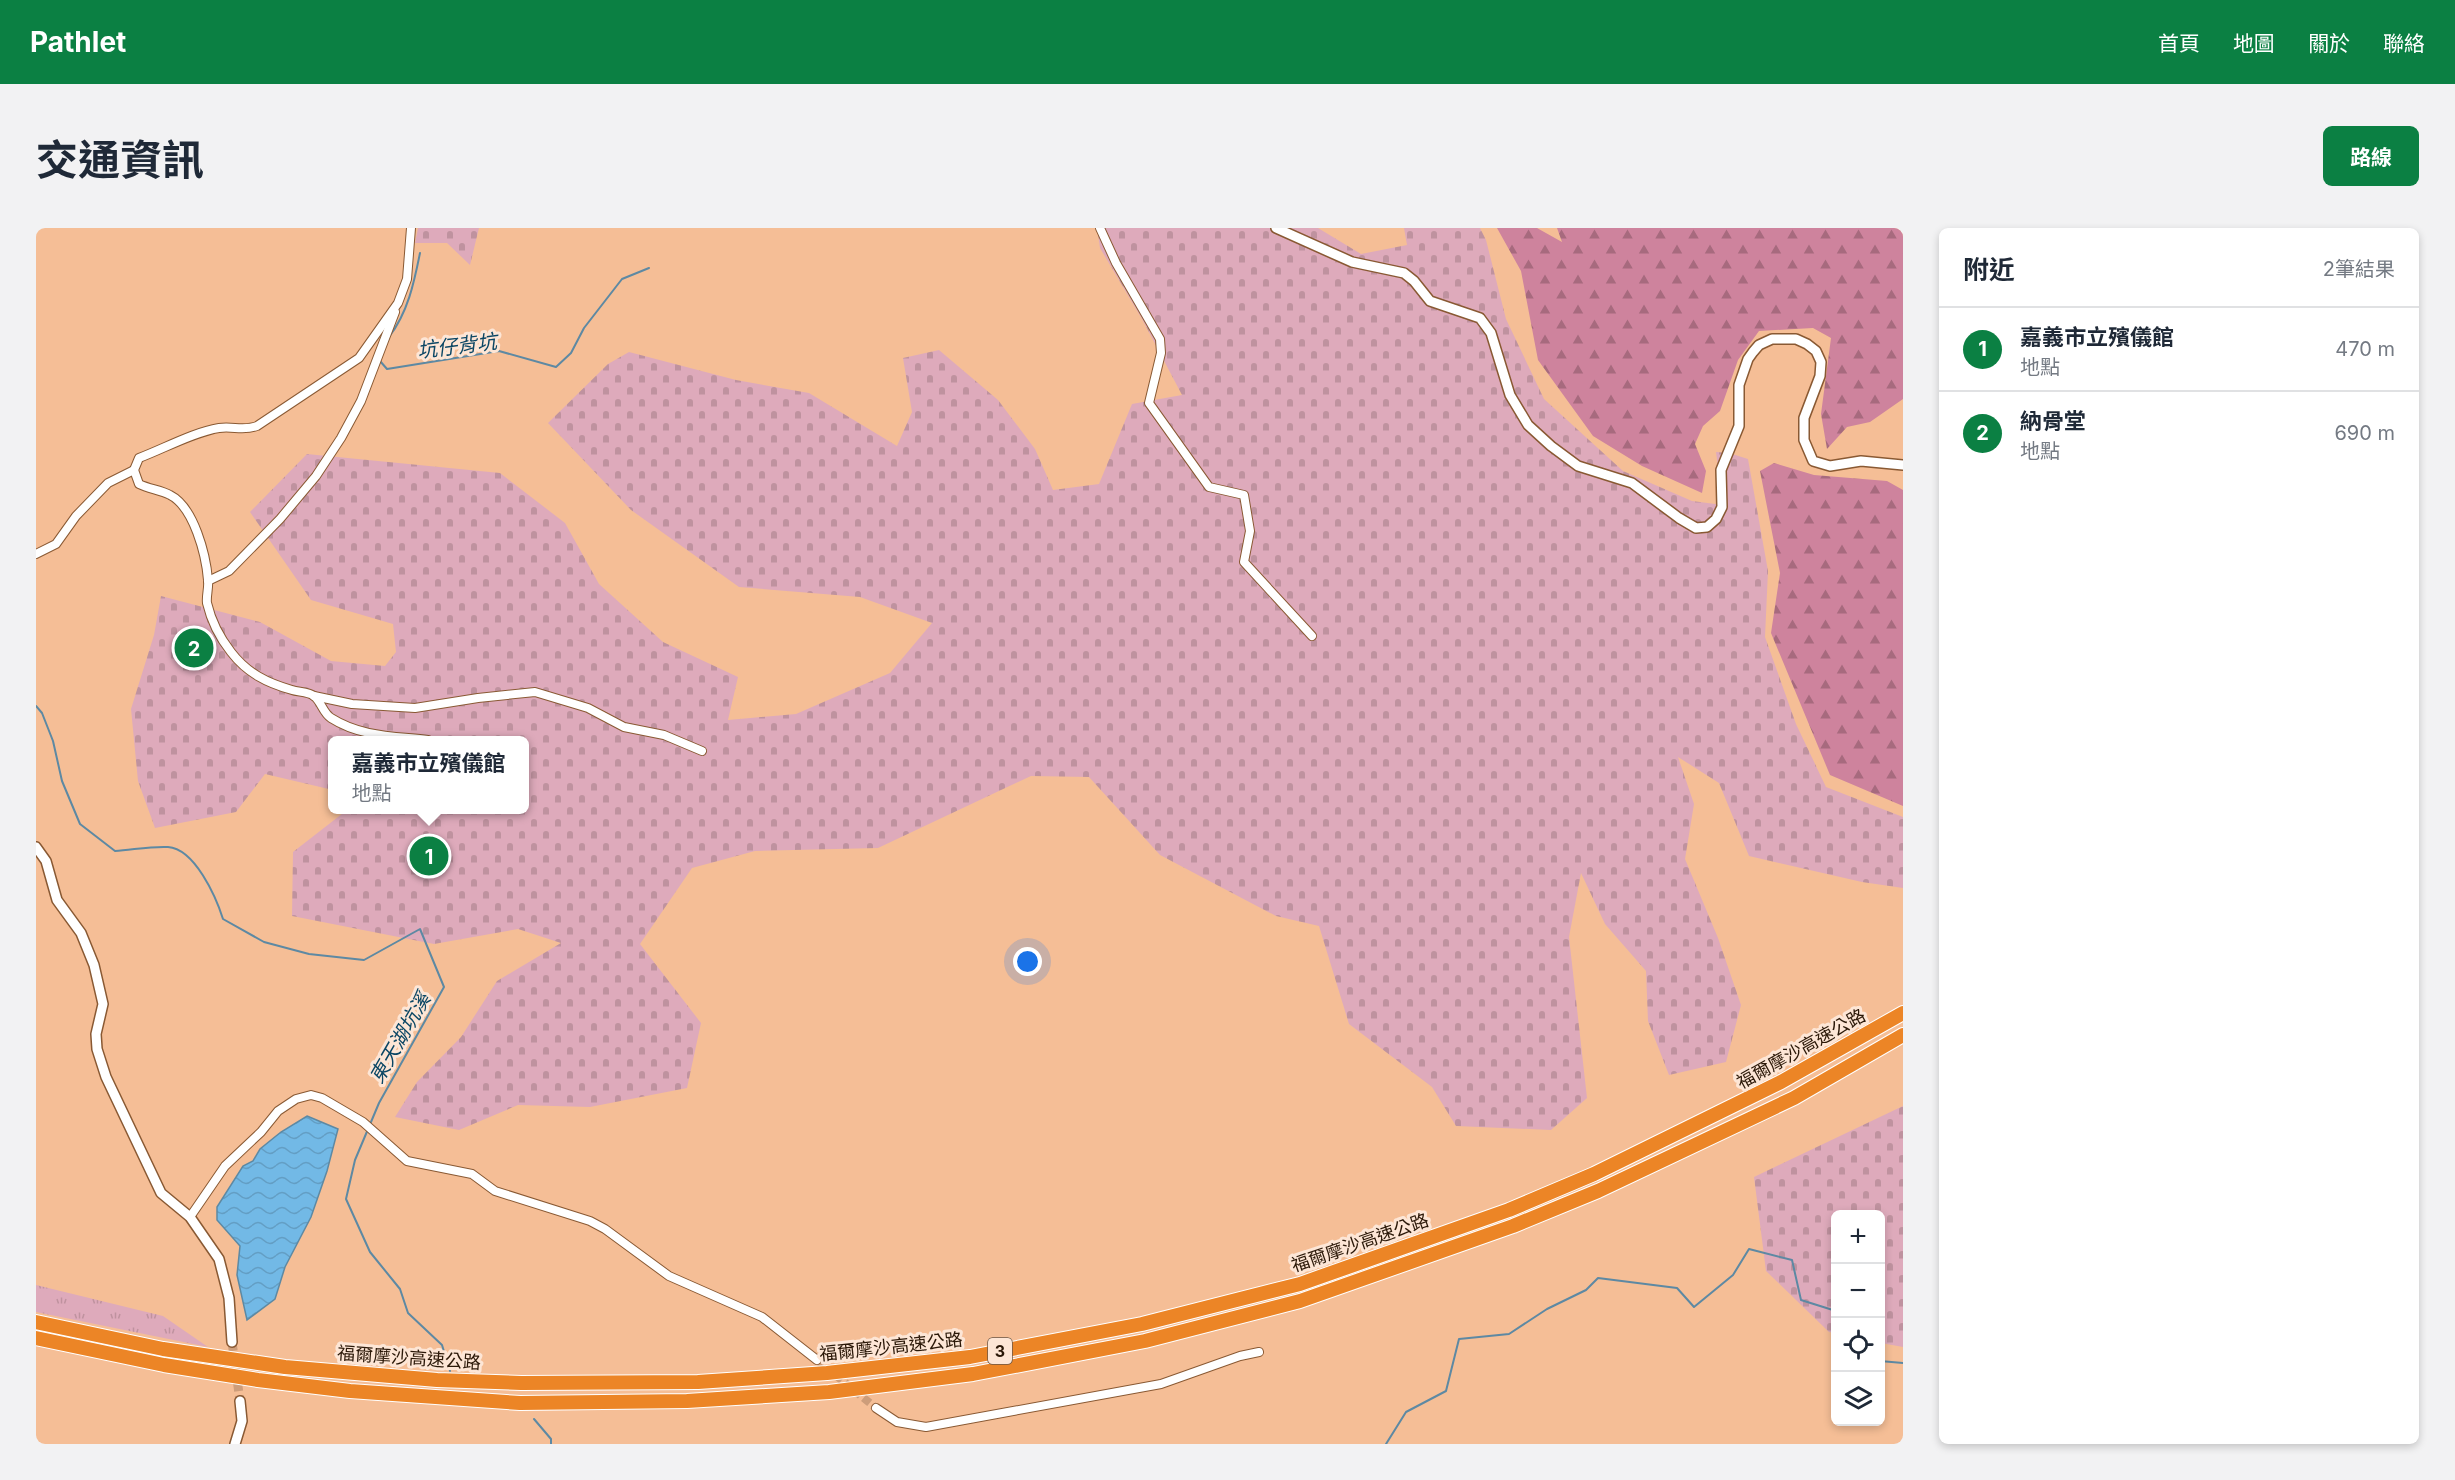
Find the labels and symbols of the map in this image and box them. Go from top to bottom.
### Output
water label: 坑仔背坑 [416,329,501,363]
pin: 2 [174,626,214,670]
pin: 1 [410,834,448,878]
your location [1013,947,1042,976]
water label: 東天湖坑溪 [365,986,437,1087]
street label: 福爾摩沙高速公路 [1733,1004,1869,1093]
street label: 福爾摩沙高速公路 [1288,1209,1431,1276]
street label: 福爾摩沙高速公路 [818,1329,964,1364]
road number: 3 [988,1338,1012,1364]
street label: 福爾摩沙高速公路 [336,1342,482,1373]

